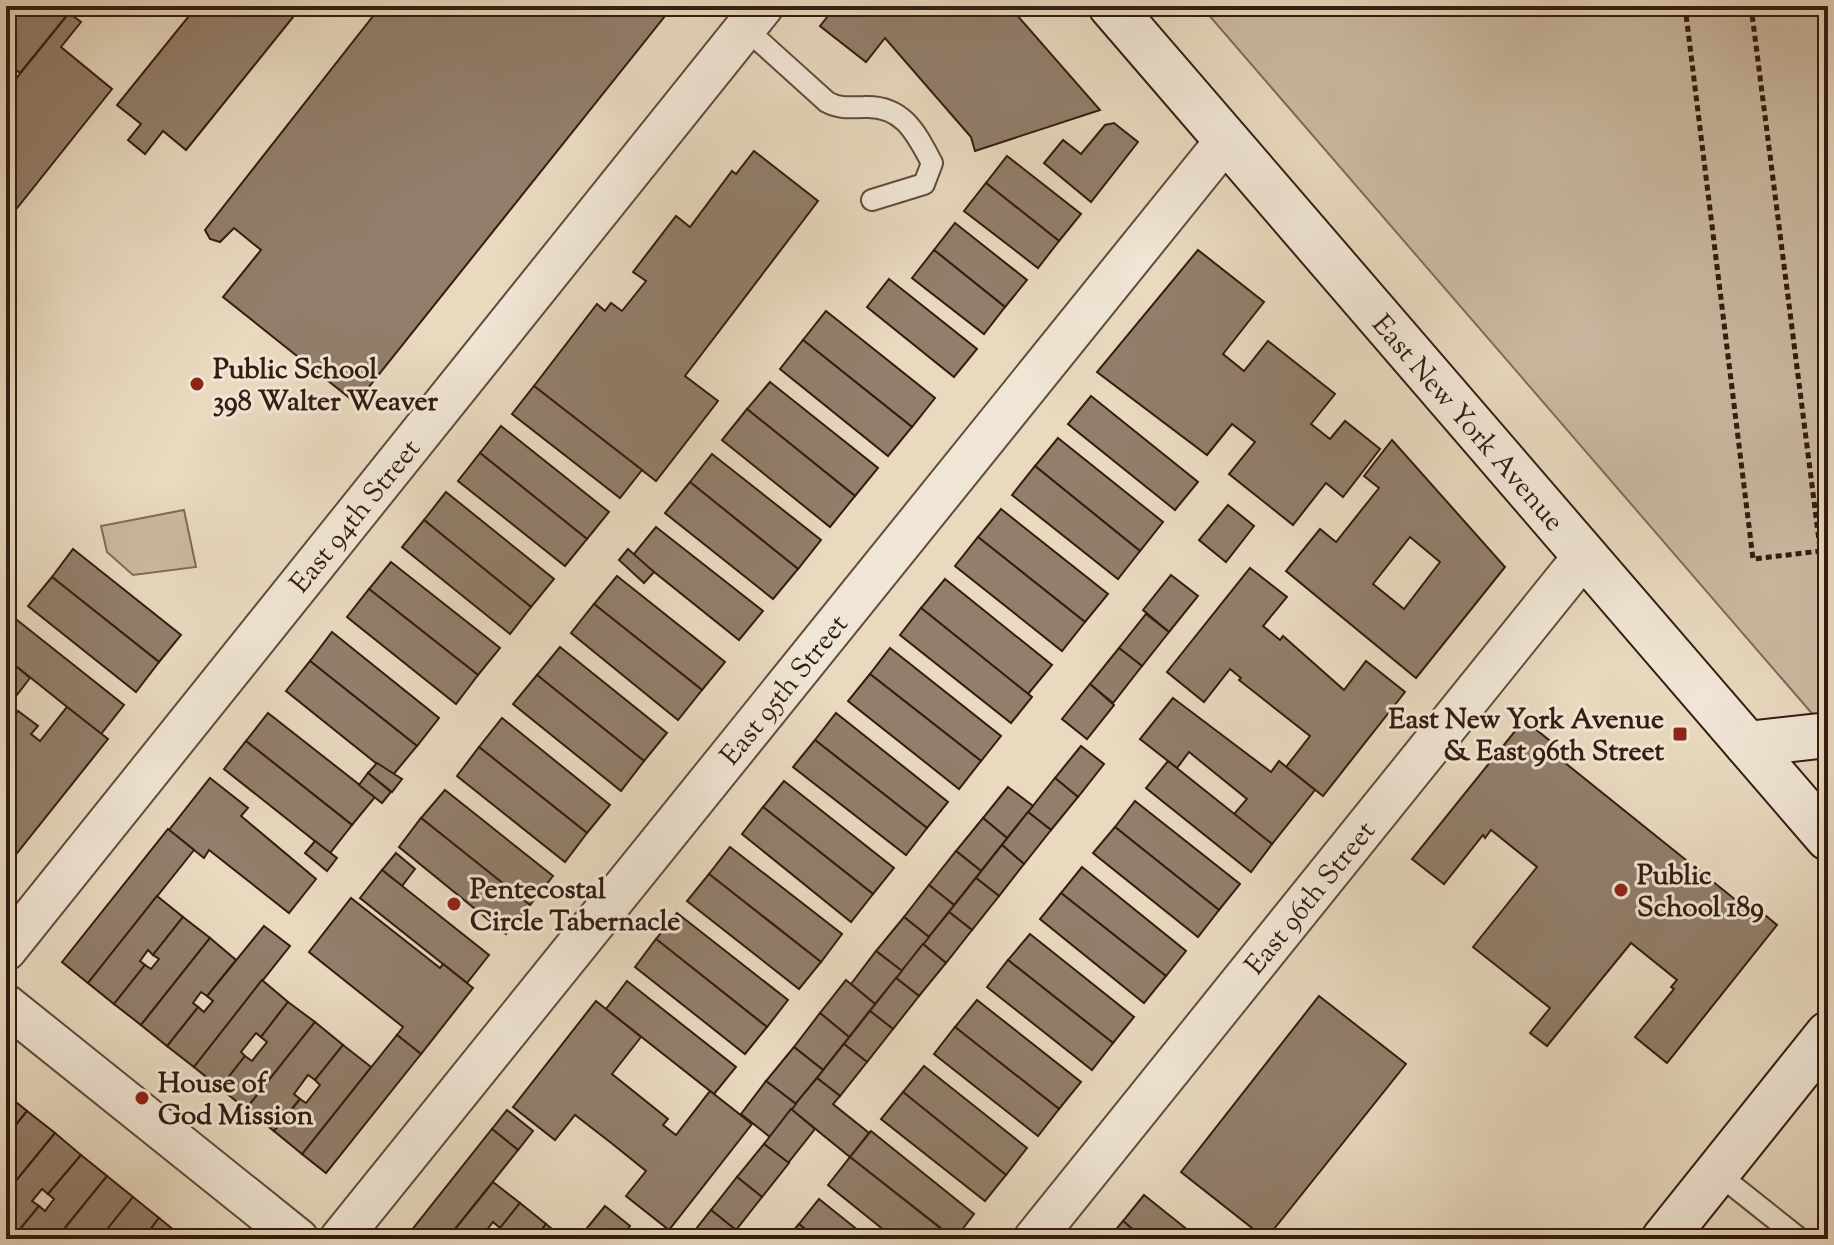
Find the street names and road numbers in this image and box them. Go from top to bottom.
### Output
street label: East New York Avenue [1361,307,1572,541]
street label: East 94th Street [282,431,431,603]
street label: East 95th Street [712,606,859,775]
street label: East 96th Street [1237,813,1386,985]

